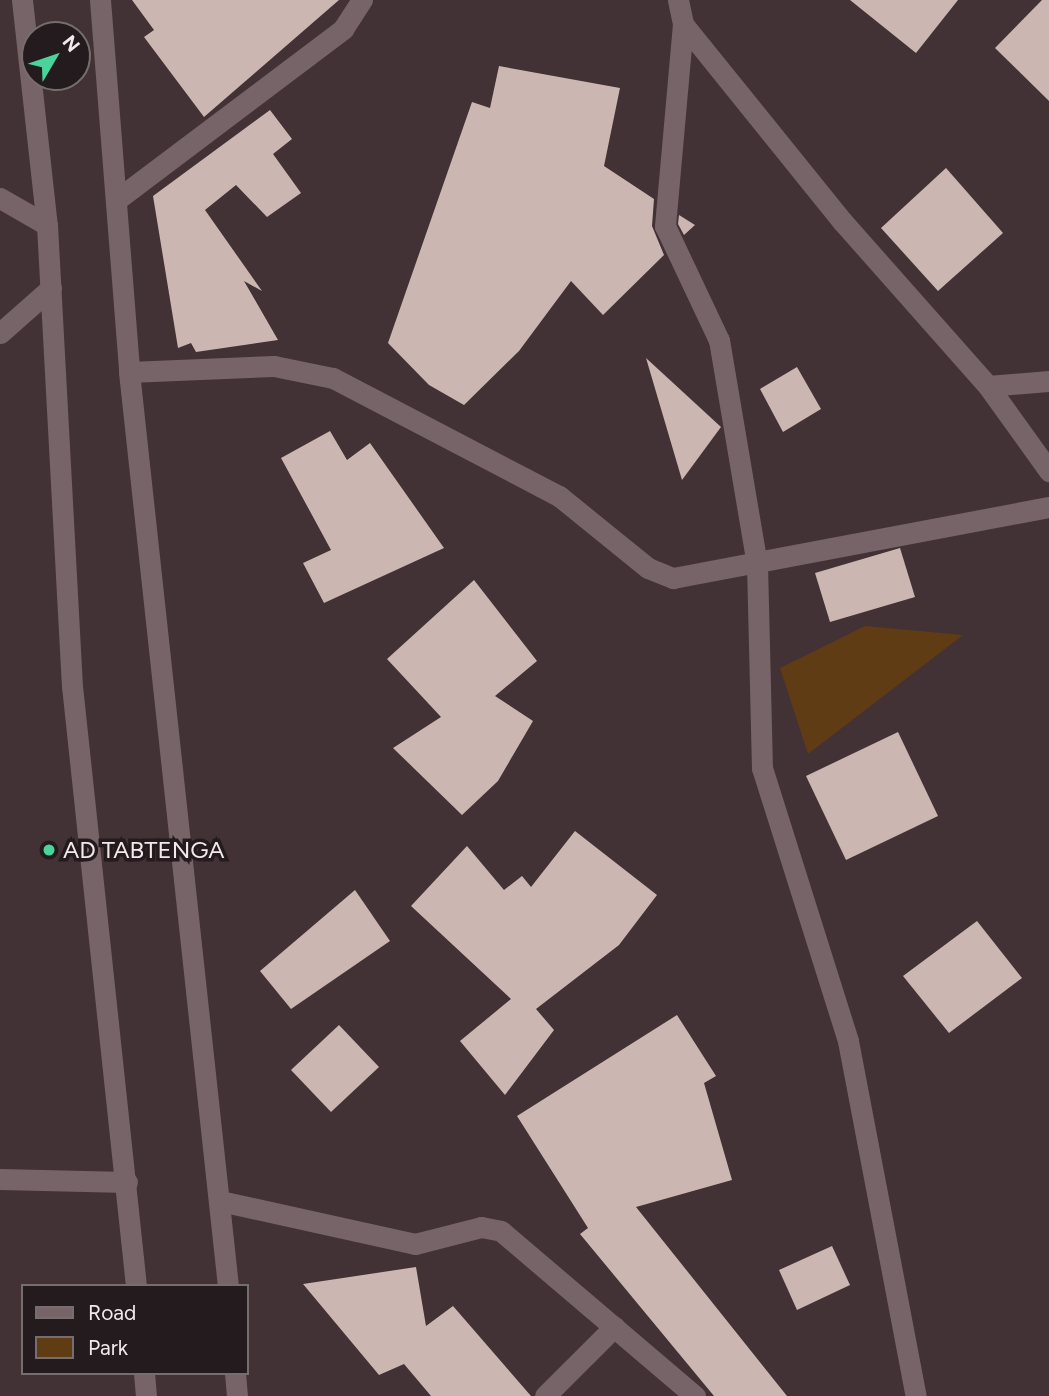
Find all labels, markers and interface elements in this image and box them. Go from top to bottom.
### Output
north arrow [21,21,91,91]
text: N [58,31,85,57]
place label: AD TABTENGA [63,836,225,864]
marker: AD TABTENGA [41,842,57,858]
legend [21,1284,248,1375]
text: Road [88,1300,136,1325]
text: Park [88,1335,128,1360]

